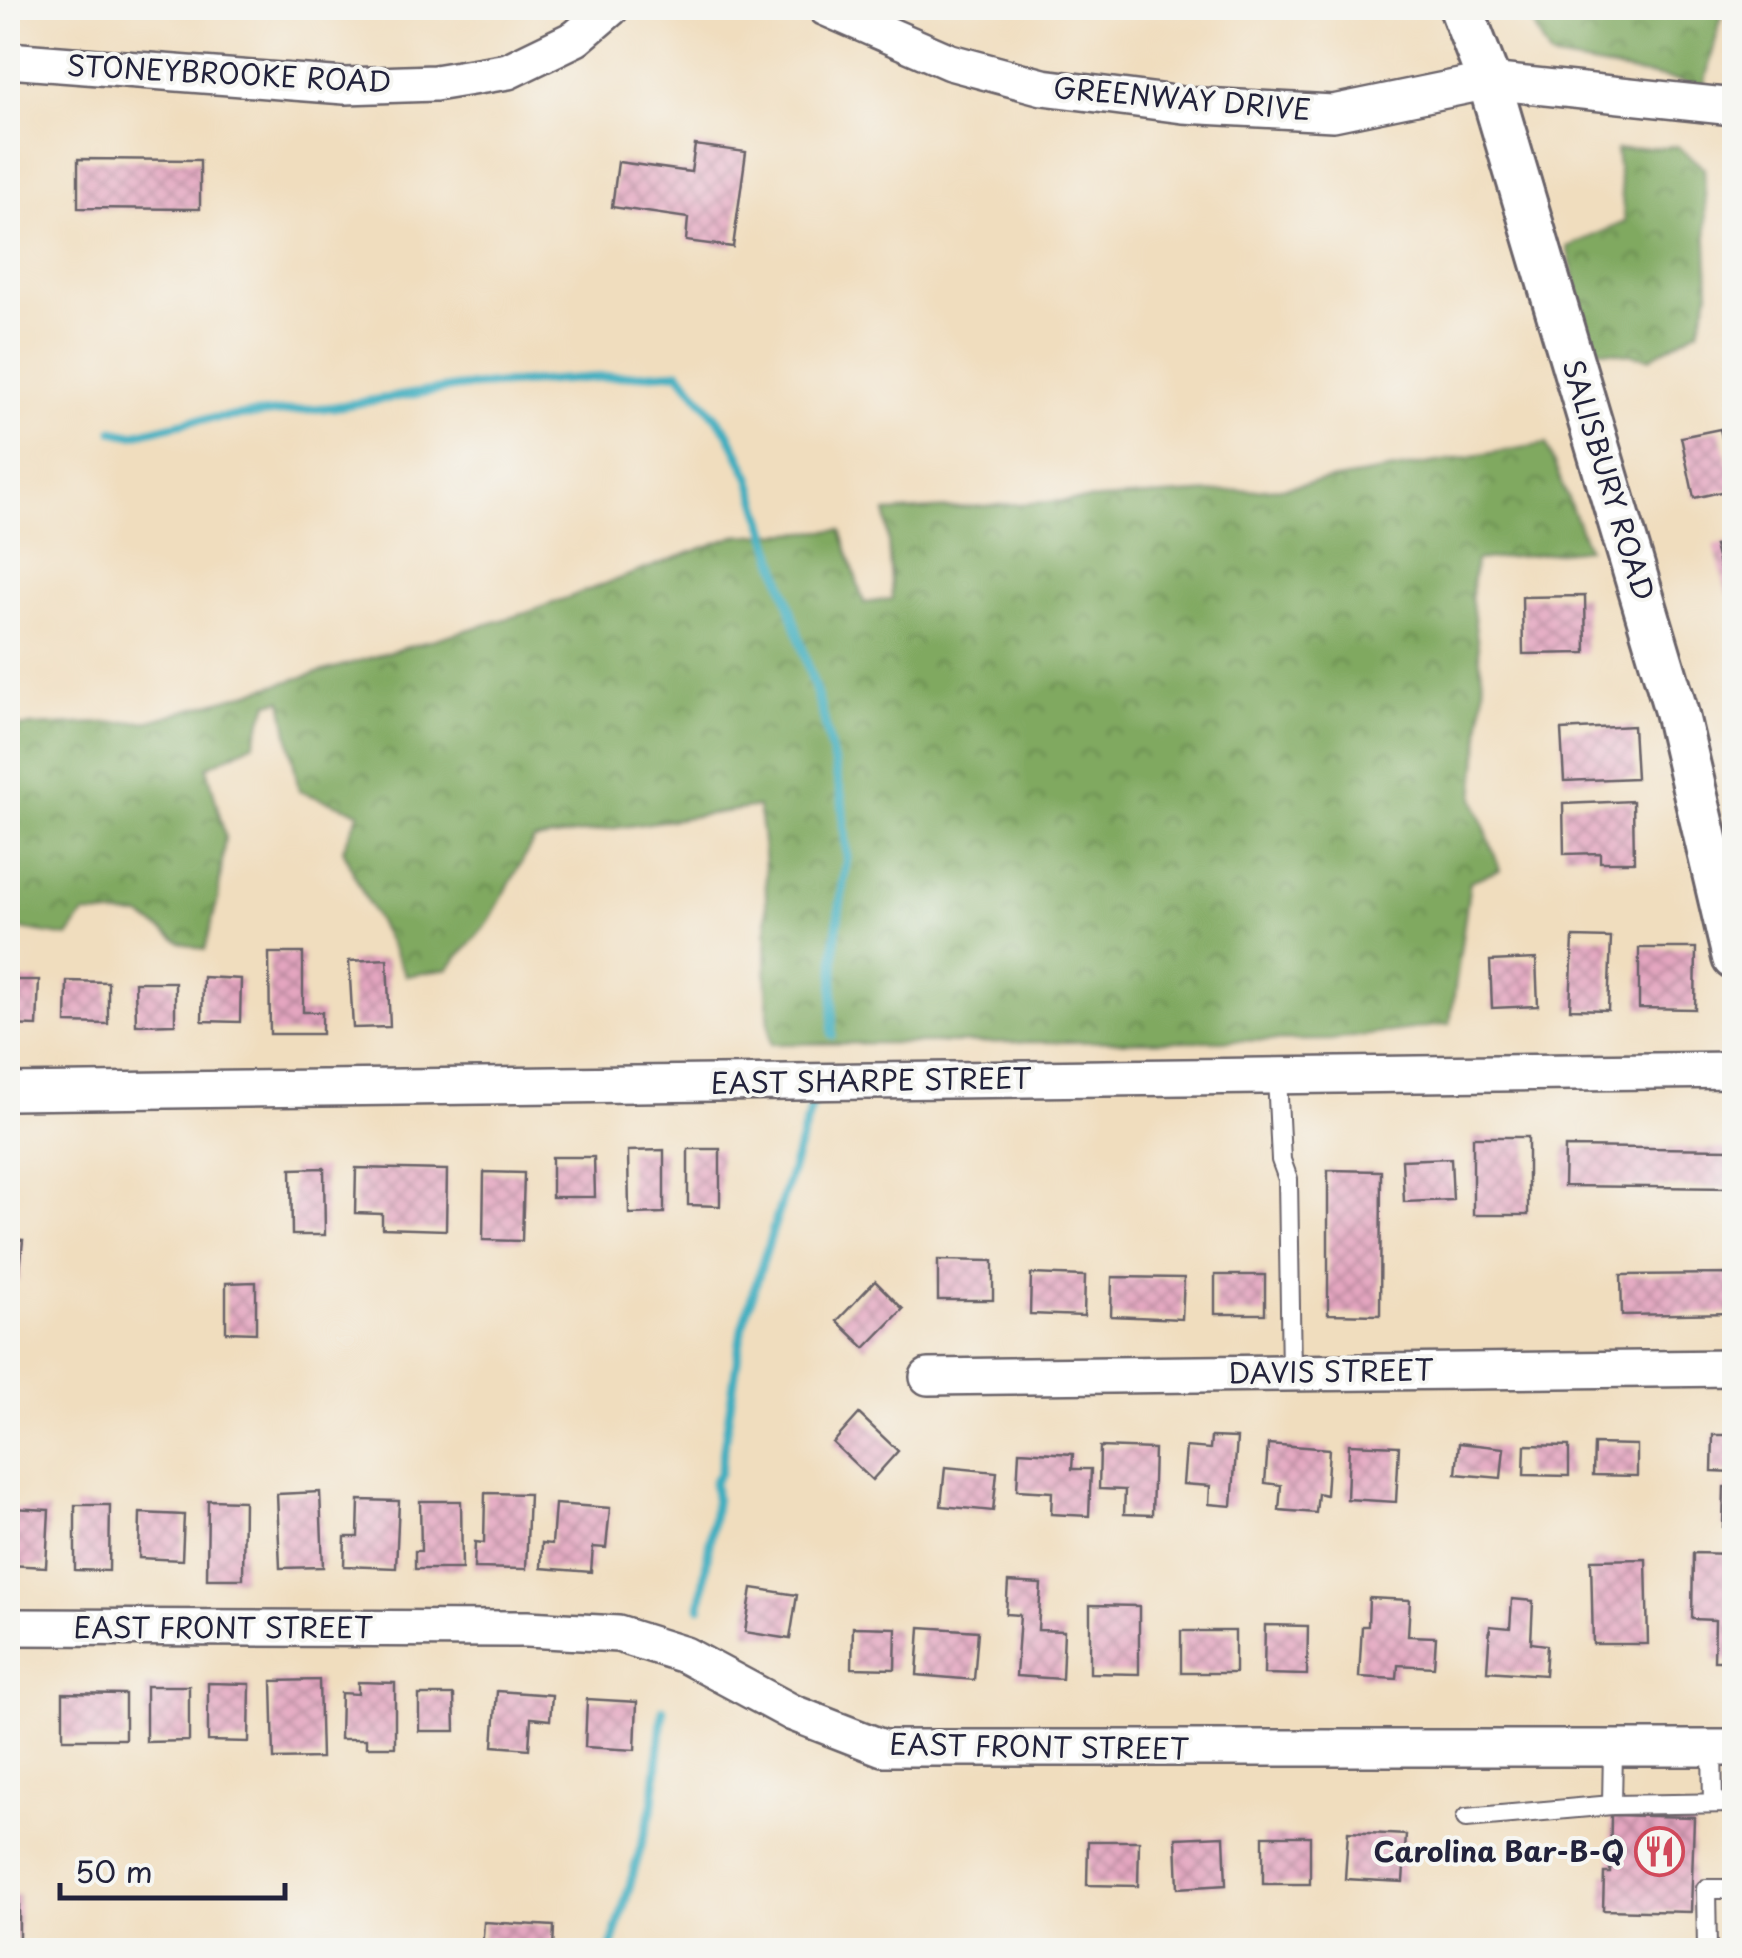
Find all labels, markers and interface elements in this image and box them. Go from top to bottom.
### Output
street label: STONEYBROOKE ROAD [66,43,392,102]
street label: GREENWAY DRIVE [1052,65,1313,130]
street label: SALISBURY ROAD [1552,354,1667,605]
street label: EAST SHARPE STREET [710,1055,1032,1104]
street label: DAVIS STREET [1228,1347,1435,1394]
street label: EAST FRONT STREET [73,1605,374,1648]
street label: EAST FRONT STREET [889,1721,1190,1770]
restaurant icon: Carolina Bar-B-Q [1633,1826,1685,1878]
place label: Carolina Bar-B-Q [1374,1829,1624,1872]
scale bar [60,1838,285,1900]
text: 50 m [75,1848,153,1893]

